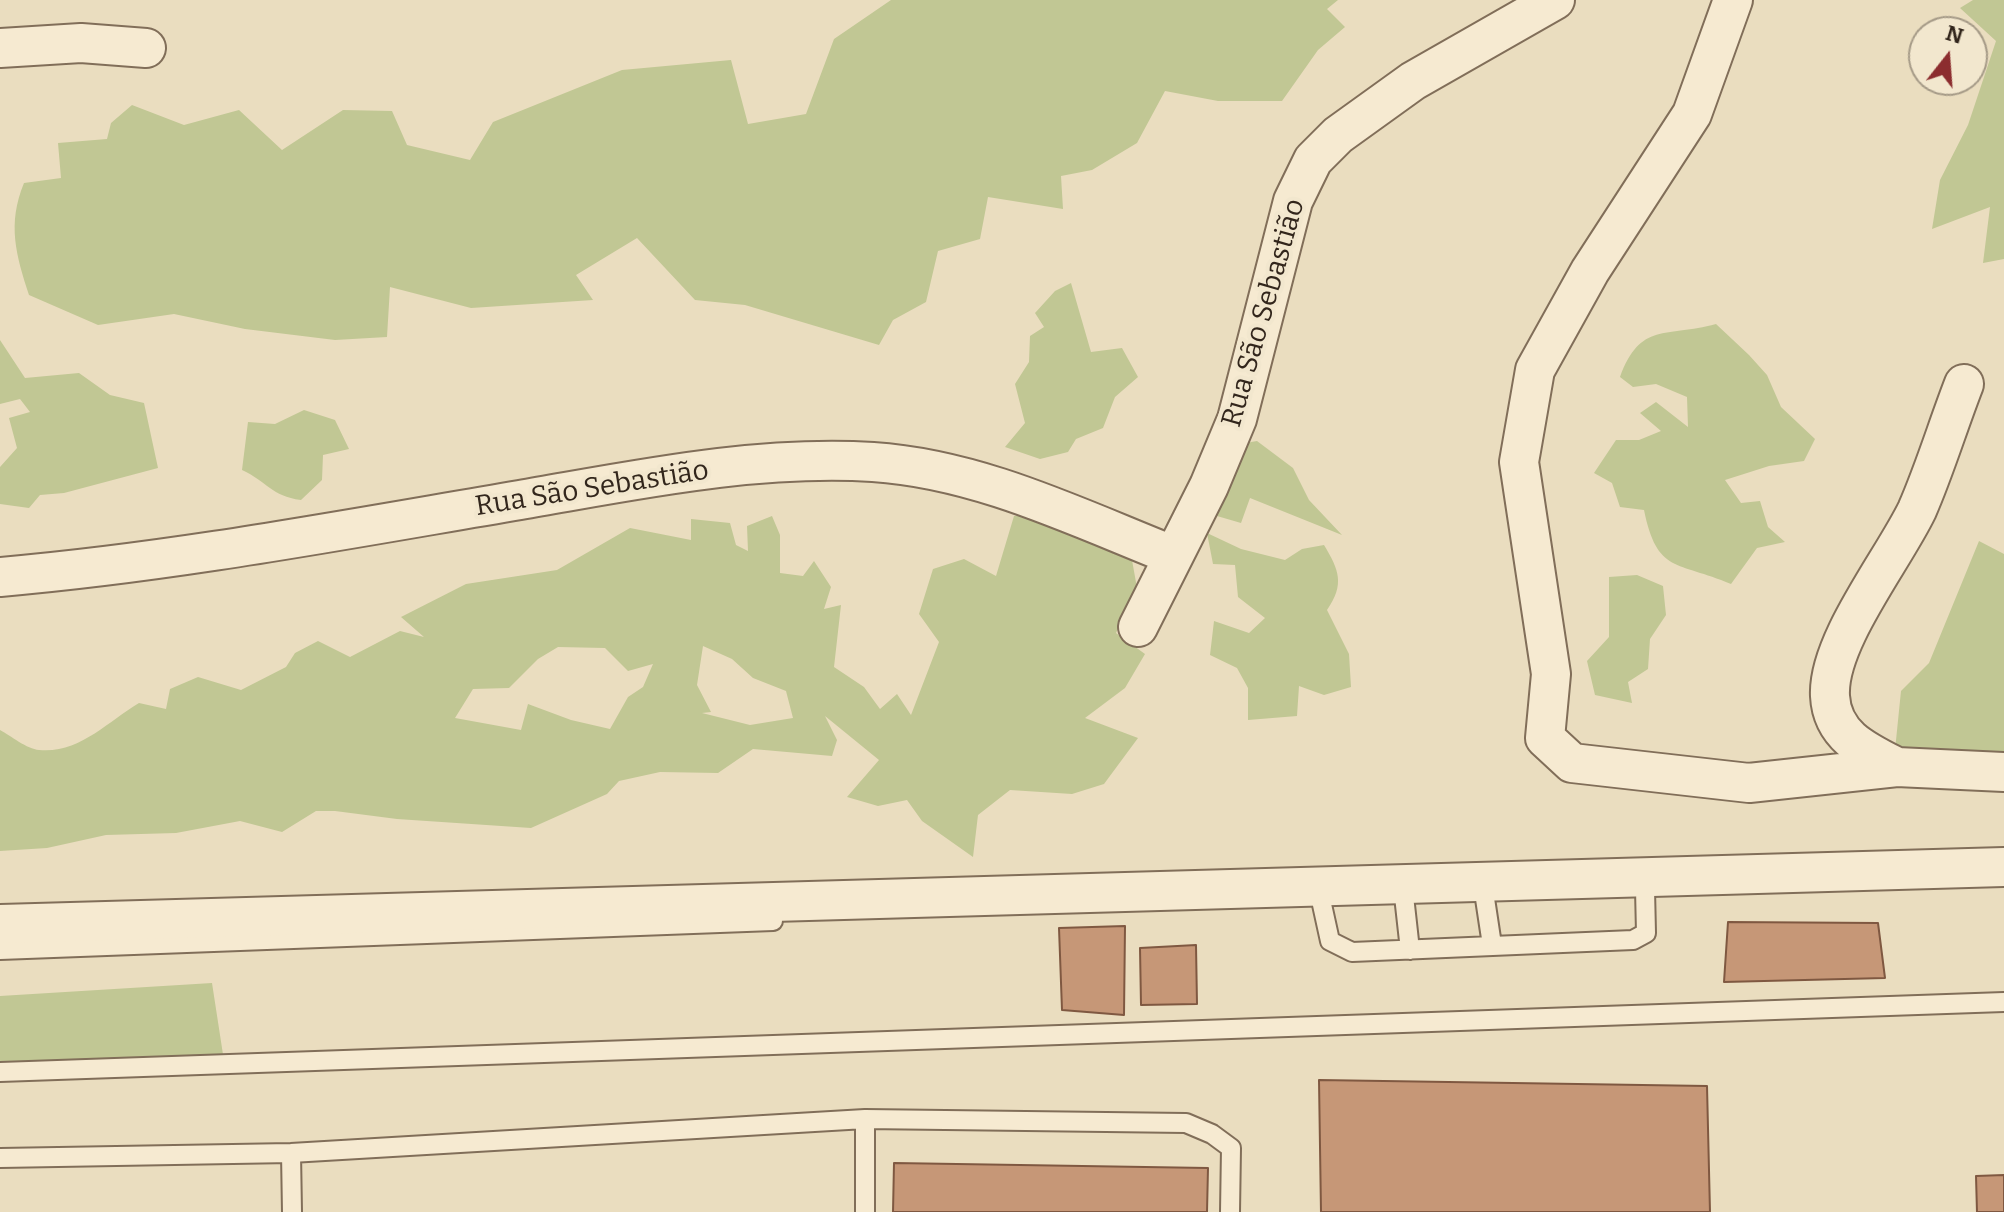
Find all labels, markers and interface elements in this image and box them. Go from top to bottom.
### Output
north arrow [1908,16,1988,96]
text: N [1943,19,1967,50]
street label: Rua São Sebastião [1215,195,1313,431]
street label: Rua São Sebastião [473,454,711,524]

